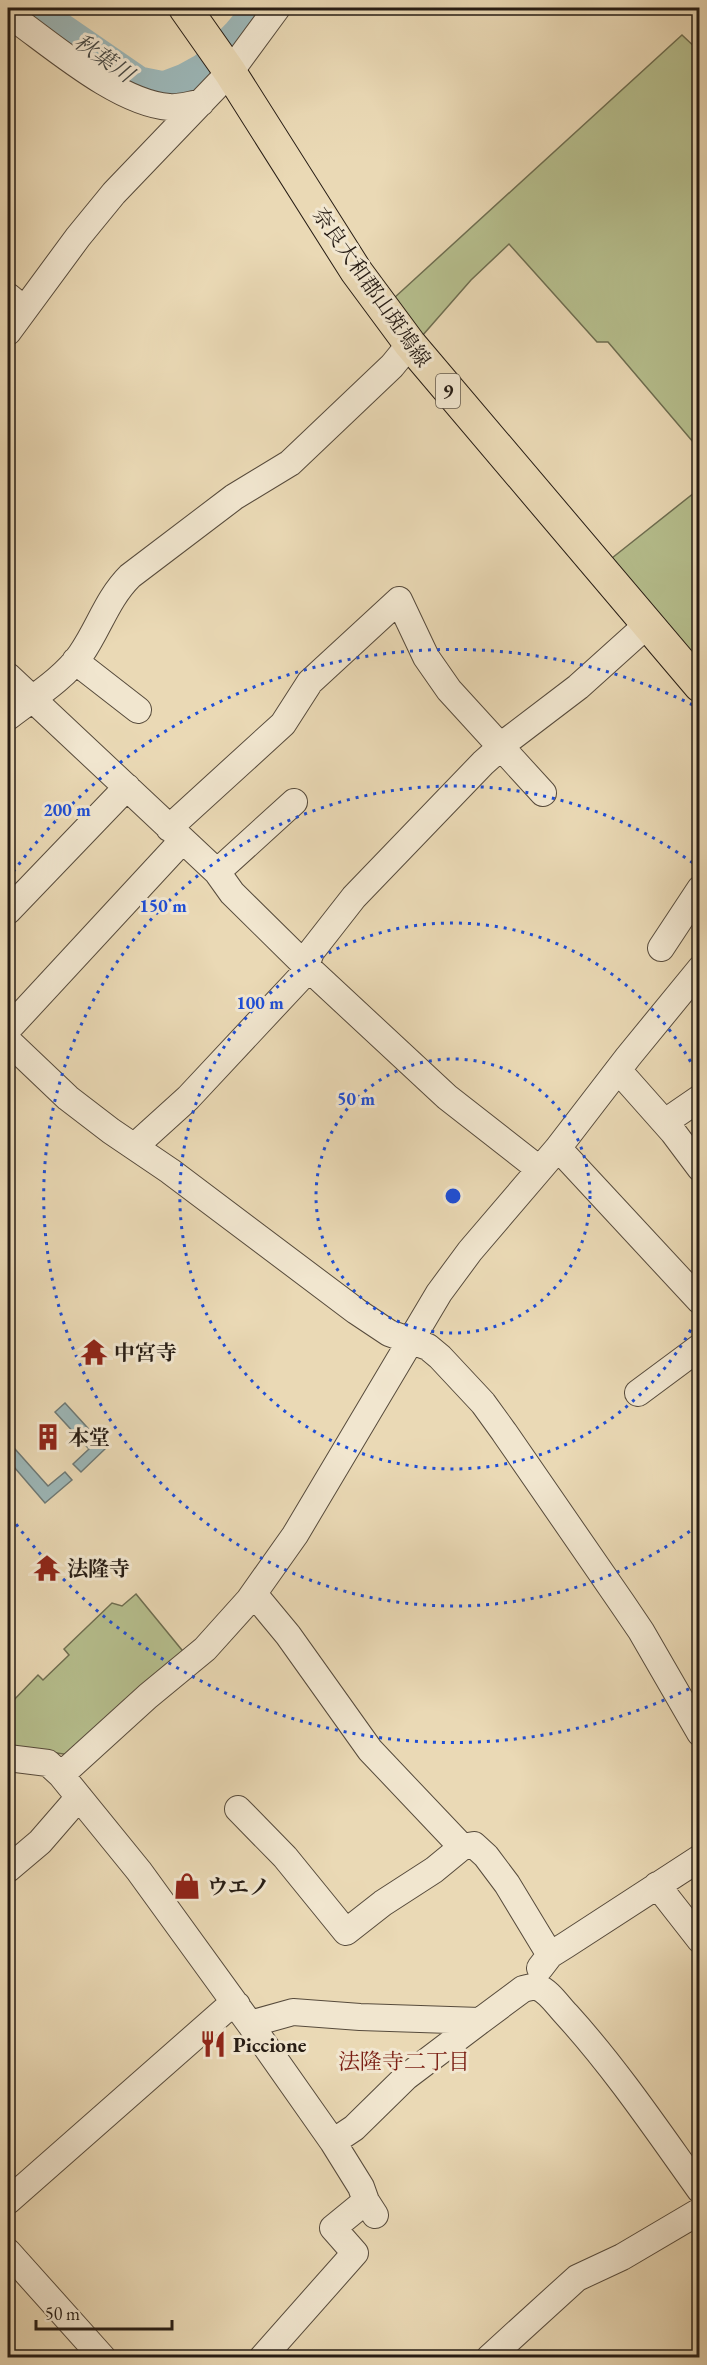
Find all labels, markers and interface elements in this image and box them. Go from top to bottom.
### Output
water label: 秋葉川 [69,27,141,90]
street label: 奈良大和郡山斑鳩線 [307,202,437,372]
road number: 9 [436,374,460,408]
text: 200 m [43,798,91,821]
text: 150 m [139,894,187,917]
text: 100 m [236,991,284,1014]
text: 50 m [337,1087,375,1110]
centre of rings [443,1186,463,1206]
temple icon: 中宮寺 [79,1337,109,1367]
place label: 中宮寺 [114,1339,177,1366]
building icon: 本堂 [33,1422,63,1452]
place label: 本堂 [68,1424,110,1451]
temple icon: 法隆寺 [32,1553,62,1583]
place label: 法隆寺 [67,1555,130,1582]
shop icon: ウエノ [172,1871,202,1901]
place label: ウエノ [207,1873,270,1900]
restaurant icon: Piccione [198,2029,228,2059]
place label: Piccione [233,2031,307,2058]
district label: 法隆寺二丁目 [338,2047,470,2076]
scale bar [36,2293,172,2331]
text: 50 m [45,2302,80,2325]

